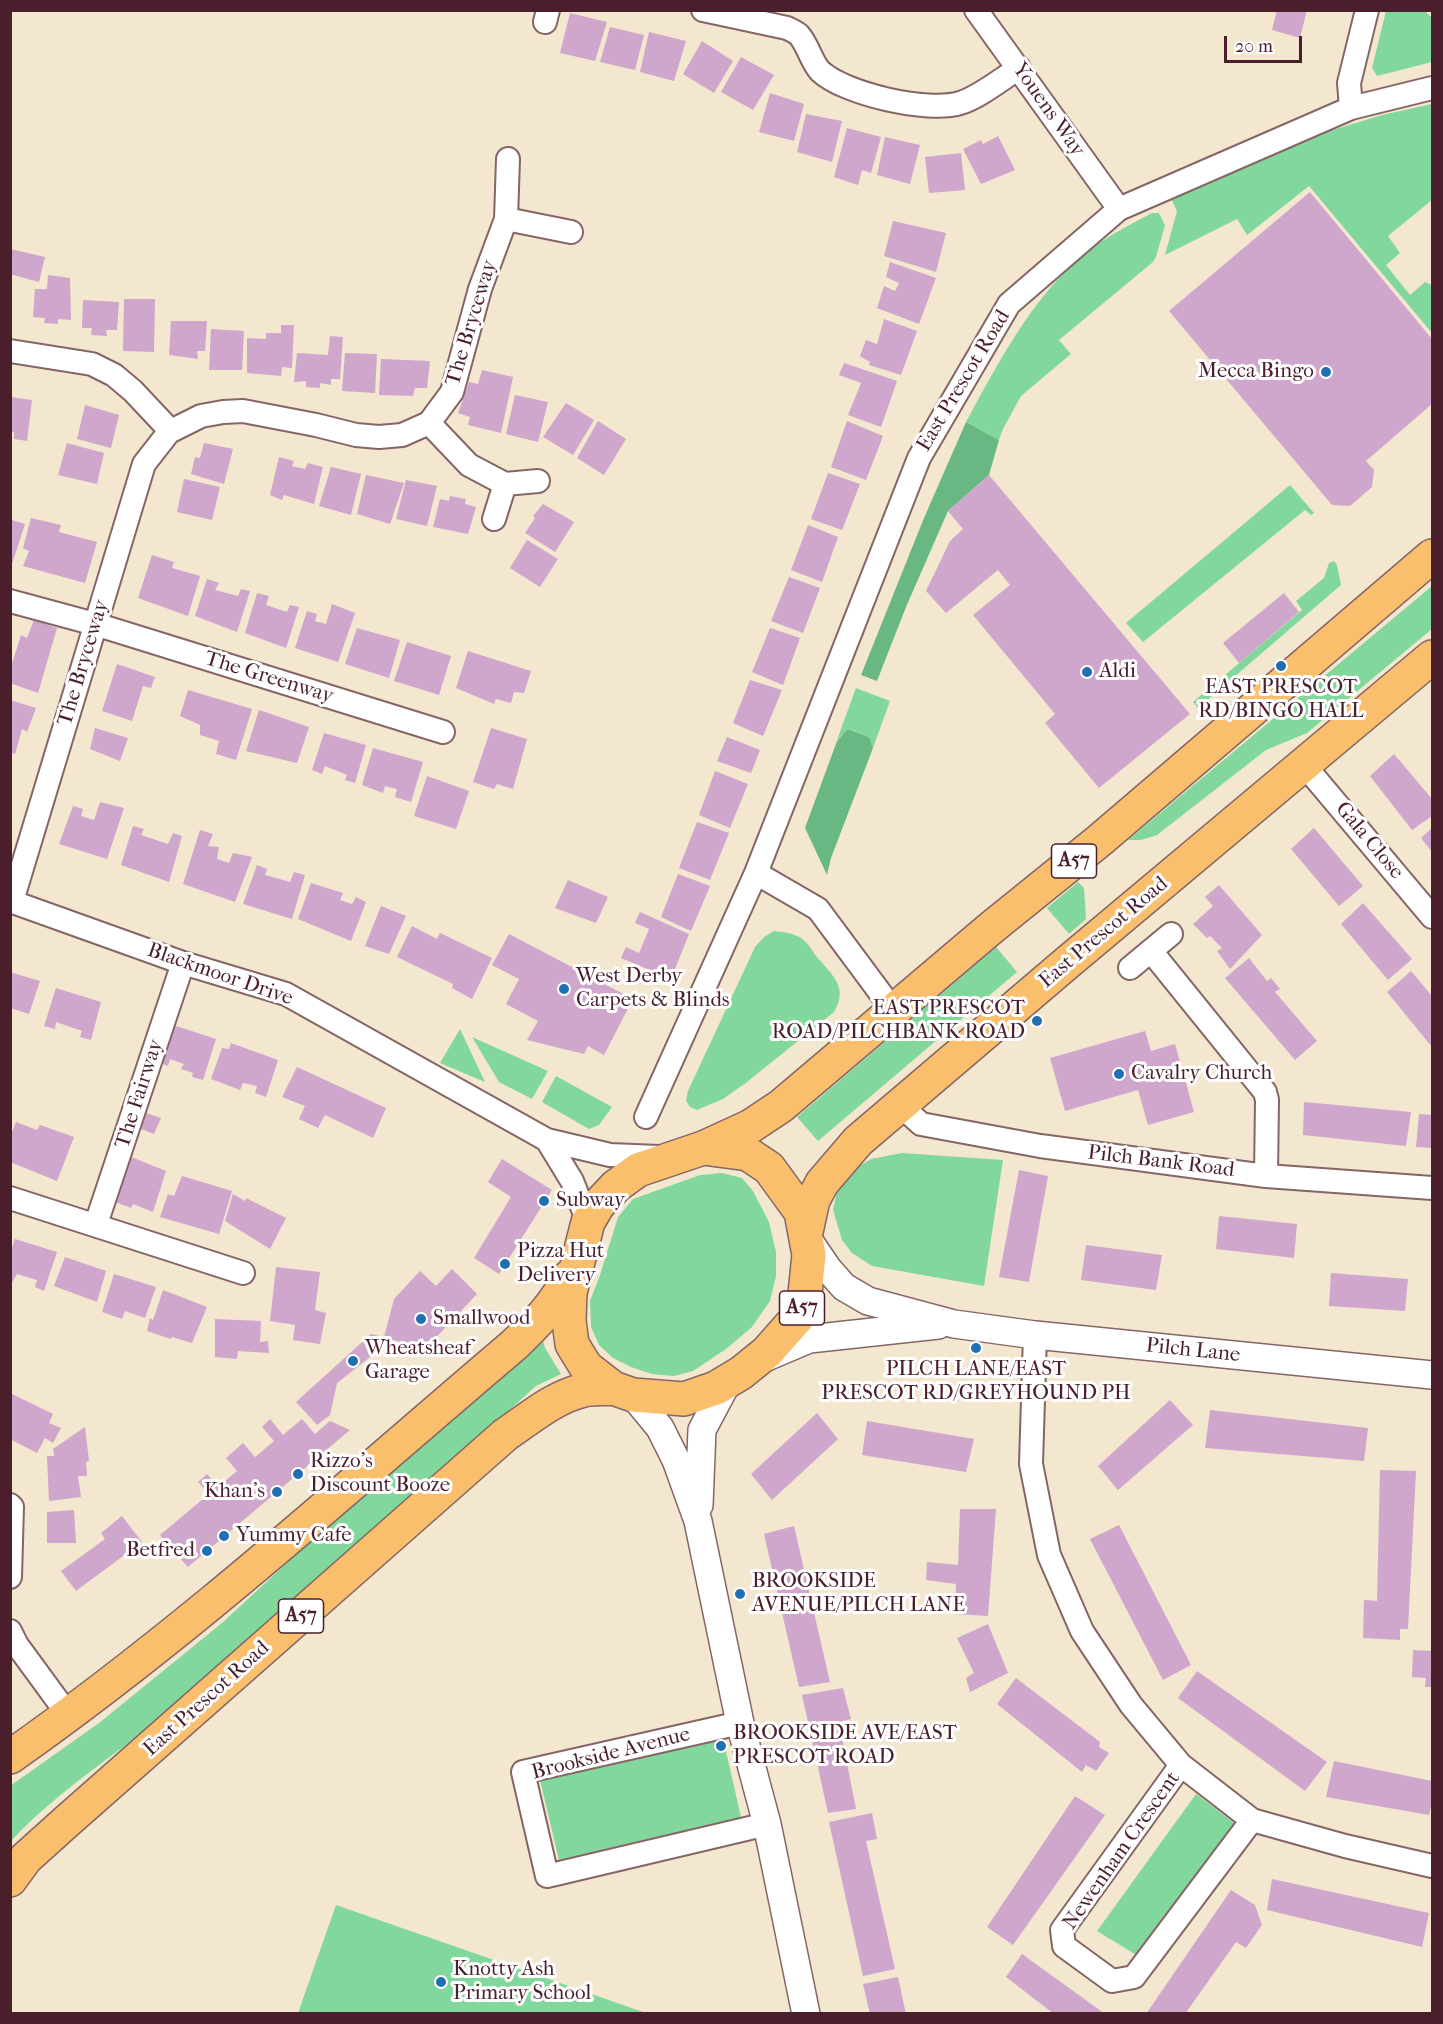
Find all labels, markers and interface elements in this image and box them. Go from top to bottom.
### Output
scale bar [1227,24,1305,62]
text: 20 m [1235,36,1273,57]
street label: Youens Way [1006,58,1090,162]
street label: The Bryceway [441,257,503,389]
street label: East Prescot Road [912,306,1016,456]
place label: Mecca Bingo [1198,359,1314,385]
marker: Mecca Bingo [1319,365,1333,379]
street label: The Bryceway [53,597,115,729]
street label: The Greenway [202,646,336,710]
place label: Aldi [1099,659,1136,685]
marker: EAST PRESCOT RD/BINGO HALL [1274,659,1288,673]
marker: Aldi [1080,665,1094,679]
place label: EAST PRESCOT RD/BINGO HALL [1198,675,1364,725]
street label: Gala Close [1329,797,1409,885]
road number: A57 [1052,844,1096,878]
street label: East Prescot Road [1034,872,1174,994]
street label: Blackmoor Drive [144,938,296,1012]
place label: West Derby Carpets & Blinds [576,964,730,1014]
marker: West Derby Carpets & Blinds [557,982,571,996]
place label: EAST PRESCOT ROAD/PILCHBANK ROAD [772,996,1025,1046]
marker: EAST PRESCOT ROAD/PILCHBANK ROAD [1030,1014,1044,1028]
street label: The Fairway [111,1036,169,1152]
place label: Cavalry Church [1131,1061,1272,1087]
marker: Cavalry Church [1112,1067,1126,1081]
street label: Pilch Bank Road [1086,1140,1236,1184]
place label: Subway [556,1188,625,1214]
marker: Subway [537,1194,551,1208]
place label: Pizza Hut Delivery [517,1239,604,1289]
marker: Pizza Hut Delivery [498,1257,512,1271]
road number: A57 [780,1291,824,1325]
place label: Smallwood [433,1306,530,1332]
marker: Smallwood [414,1312,428,1326]
street label: Pilch Lane [1144,1334,1242,1368]
place label: Wheatsheaf Garage [365,1336,471,1386]
marker: PILCH LANE/EAST PRESCOT RD/GREYHOUND PH [969,1341,983,1355]
marker: Wheatsheaf Garage [346,1354,360,1368]
place label: PILCH LANE/EAST PRESCOT RD/GREYHOUND PH [821,1357,1131,1407]
place label: Rizzo's Discount Booze [310,1449,450,1499]
marker: Rizzo's Discount Booze [291,1467,305,1481]
place label: Khan's [204,1479,265,1505]
marker: Khan's [270,1485,284,1499]
place label: Yummy Cafe [236,1523,352,1549]
marker: Yummy Cafe [217,1529,231,1543]
place label: Betfred [126,1538,195,1564]
marker: Betfred [200,1544,214,1558]
place label: BROOKSIDE AVENUE/PILCH LANE [752,1569,965,1619]
marker: BROOKSIDE AVENUE/PILCH LANE [733,1587,747,1601]
road number: A57 [278,1599,324,1633]
street label: East Prescot Road [139,1636,275,1762]
place label: BROOKSIDE AVE/EAST PRESCOT ROAD [733,1721,957,1771]
street label: Brookside Avenue [529,1722,693,1786]
marker: BROOKSIDE AVE/EAST PRESCOT ROAD [714,1739,728,1753]
street label: Newenham Crescent [1058,1767,1186,1935]
place label: Knotty Ash Primary School [453,1957,591,2007]
marker: Knotty Ash Primary School [434,1975,448,1989]

